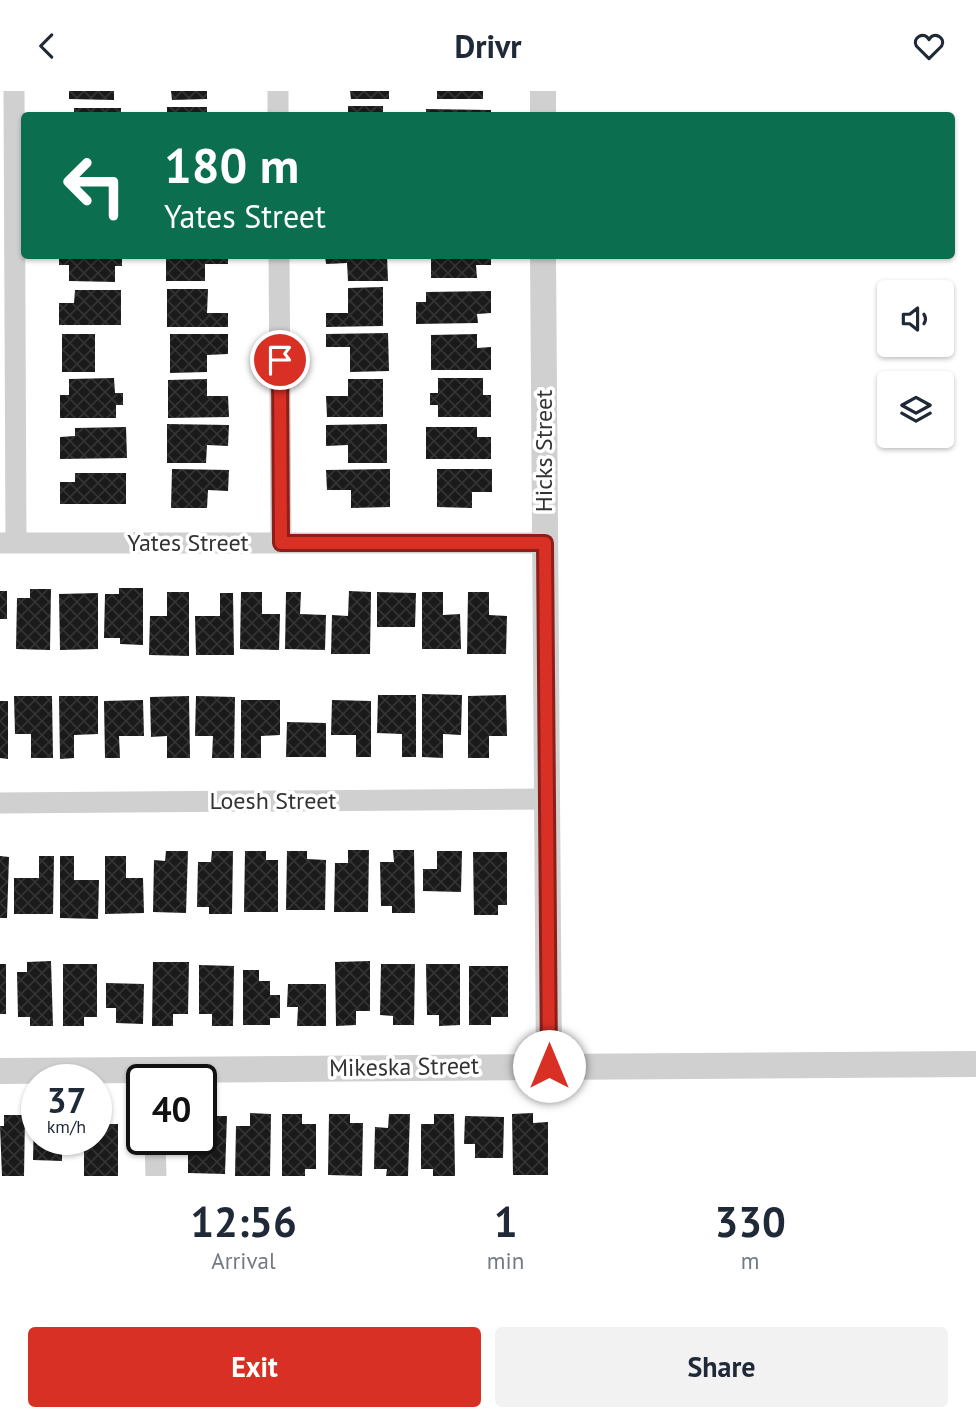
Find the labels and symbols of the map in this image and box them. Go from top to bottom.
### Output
pin [250,330,310,390]
street label: Hicks Street [528,390,559,512]
street label: Yates Street [127,527,249,558]
street label: Loesh Street [210,785,336,816]
position arrow [512,1029,586,1103]
street label: Mikeska Street [329,1050,479,1083]
speed limit sign: 40 [126,1064,217,1155]

